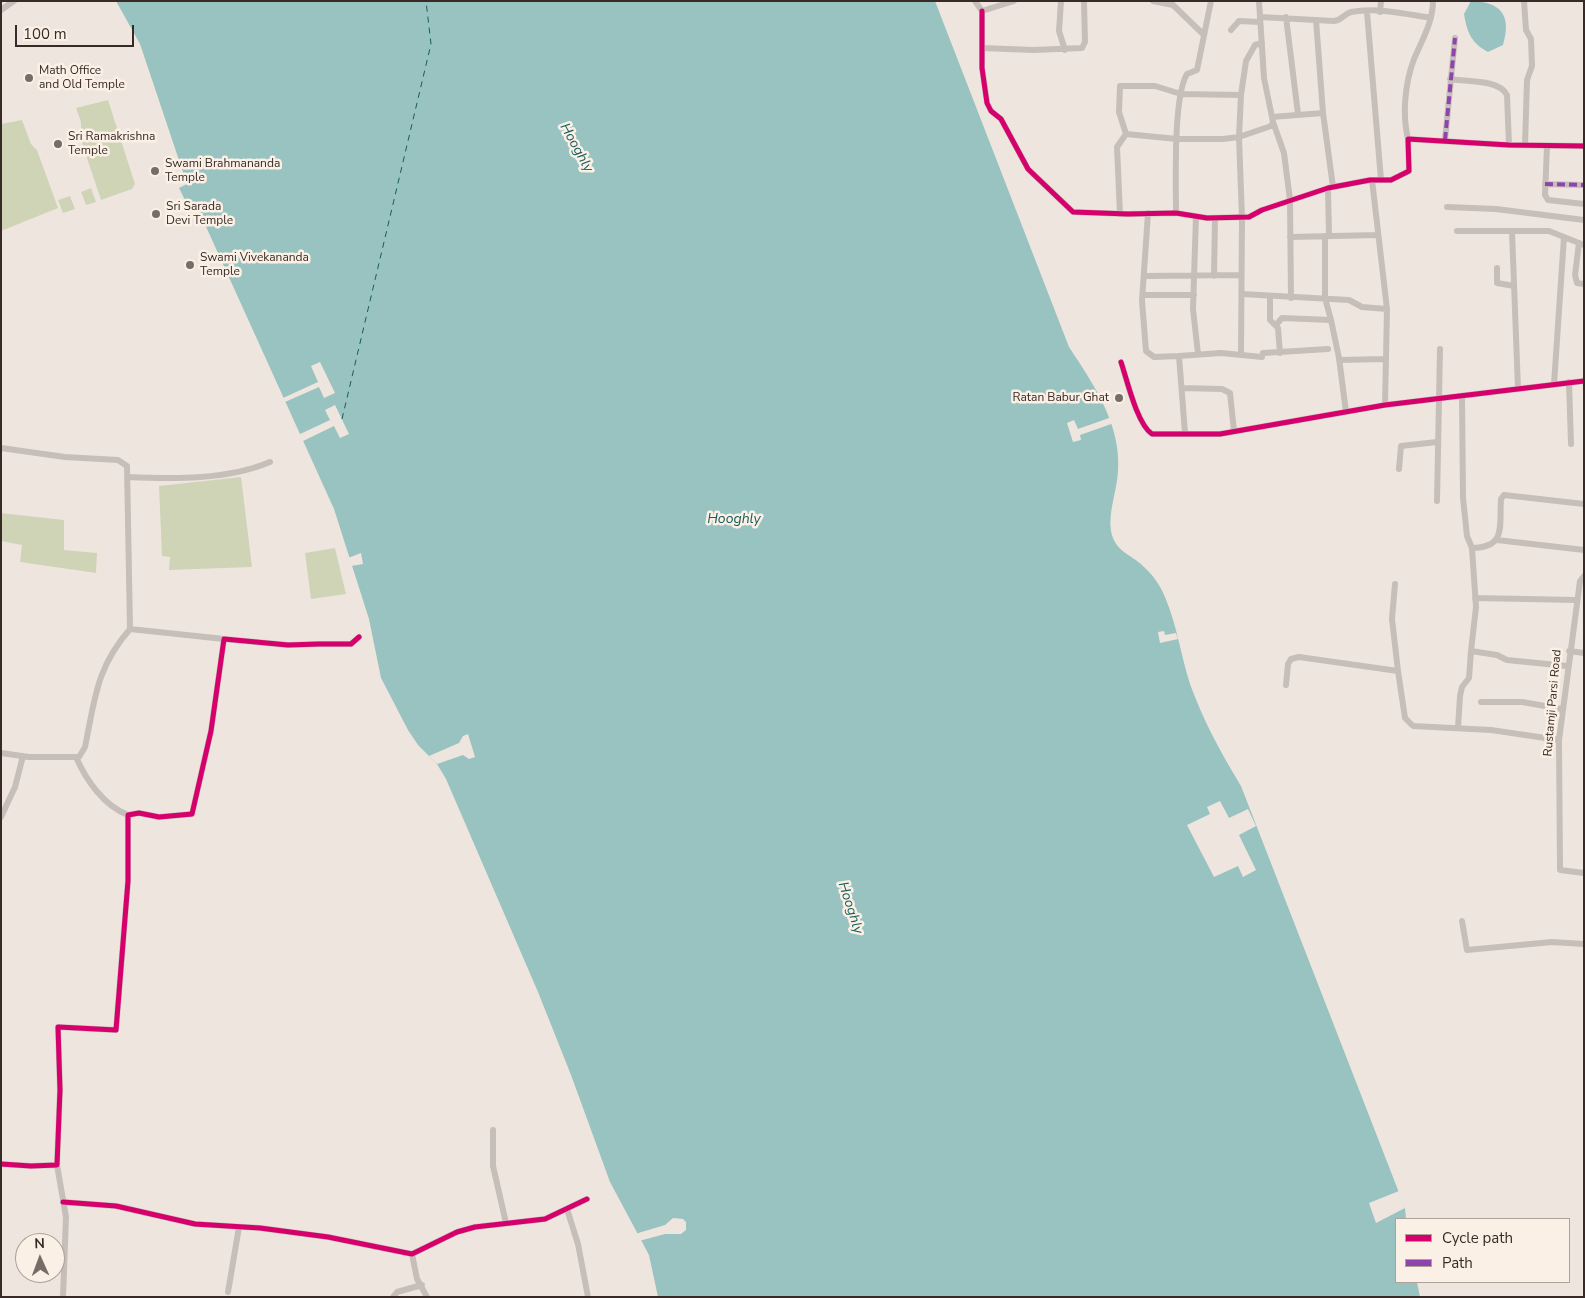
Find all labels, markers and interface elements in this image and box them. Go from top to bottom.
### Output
scale bar [18,15,136,47]
text: 100 m [23,24,67,44]
place label: Math Office and Old Temple [39,64,125,92]
marker: Math Office and Old Temple [23,72,35,84]
water label: Hooghly [556,121,596,175]
place label: Sri Ramakrishna Temple [68,130,155,158]
marker: Sri Ramakrishna Temple [52,138,64,150]
place label: Swami Brahmananda Temple [165,157,280,185]
marker: Swami Brahmananda Temple [149,165,161,177]
place label: Sri Sarada Devi Temple [166,200,233,228]
marker: Sri Sarada Devi Temple [150,208,162,220]
place label: Swami Vivekananda Temple [200,251,309,279]
marker: Swami Vivekananda Temple [184,259,196,271]
place label: Ratan Babur Ghat [1013,391,1109,405]
marker: Ratan Babur Ghat [1113,392,1125,404]
water label: Hooghly [707,512,761,528]
street label: Rustamji Parsi Road [1541,649,1565,757]
water label: Hooghly [834,880,866,936]
legend [1395,1218,1570,1283]
text: Cycle path [1442,1228,1513,1248]
north arrow [15,1233,65,1283]
text: N [34,1234,45,1253]
text: Path [1442,1253,1473,1273]

